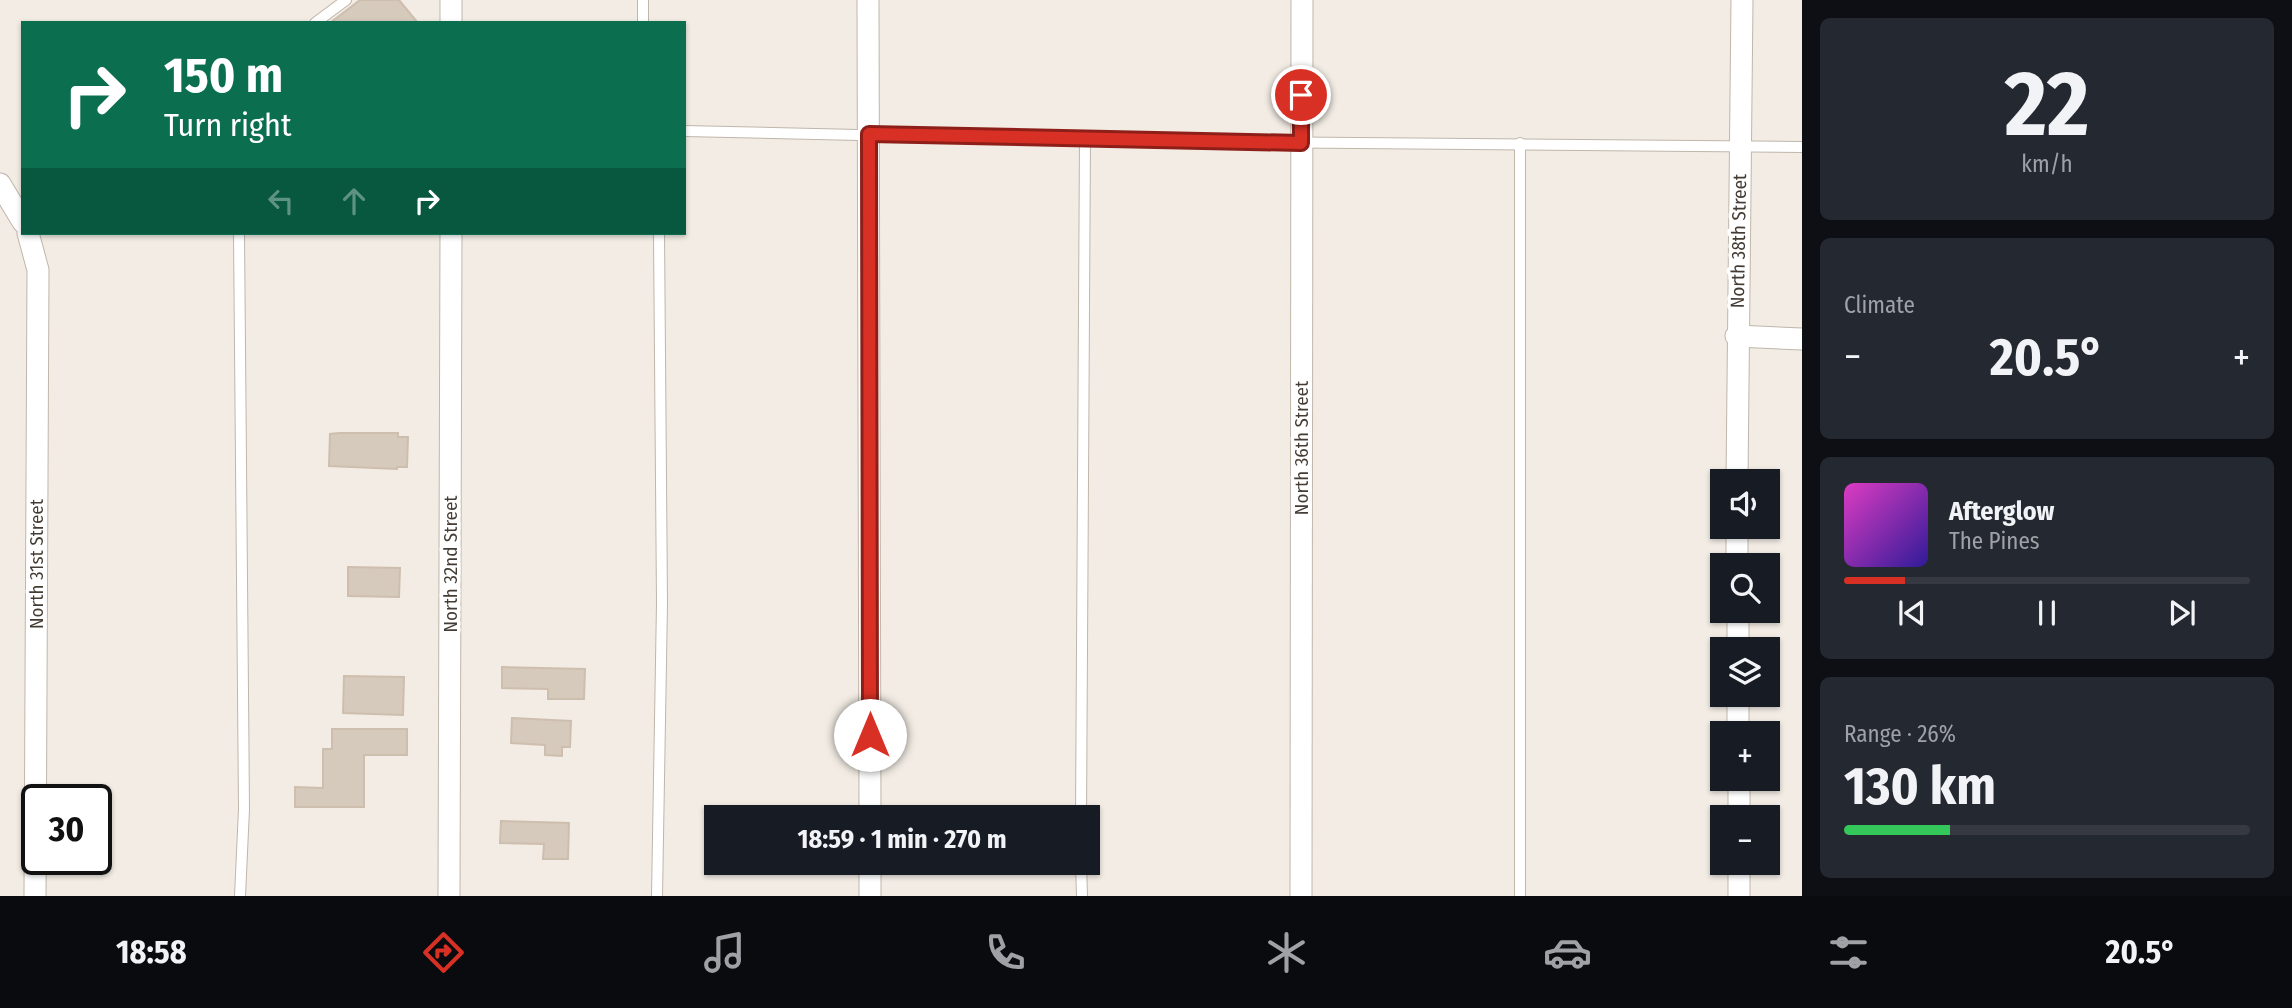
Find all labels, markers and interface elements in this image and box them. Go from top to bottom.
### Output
text: 150 m [164,46,283,105]
icon: right [49,49,140,140]
text: 22 [2005,50,2089,159]
pin [1271,65,1331,125]
icon: arrive [1282,76,1320,114]
text: Turn right [164,106,291,144]
text: km/h [2021,150,2073,178]
street label: North 38th Street [1726,173,1751,308]
icon: left [262,182,300,220]
icon: ahead [335,182,373,220]
icon: right [408,182,446,220]
text: Climate [1844,291,1915,319]
text: 20.5° [1990,326,2104,389]
text: − [1844,334,1861,380]
text: + [2233,334,2250,380]
street label: North 36th Street [1290,380,1313,515]
map controls [1710,469,1780,875]
button: sound [1710,469,1780,539]
street label: North 32nd Street [439,495,462,633]
text: Afterglow [1949,496,2054,527]
street label: North 31st Street [25,498,48,629]
text: The Pines [1949,527,2040,555]
button: search [1710,553,1780,623]
icon: previous [1893,594,1931,632]
icon: pause [2028,594,2066,632]
icon: next [2163,594,2201,632]
button: layers [1710,637,1780,707]
position arrow [833,698,907,772]
text: Range · 26% [1844,720,1956,748]
button: + [1710,721,1780,791]
text: 130 km [1844,755,1996,818]
speed limit sign: 30 [21,784,112,875]
button: − [1710,805,1780,875]
text: 18:59 · 1 min · 270 m [797,824,1007,855]
icon: directions [419,928,468,977]
icon: music [700,928,749,977]
icon: phone [981,928,1030,977]
icon: climate [1262,928,1311,977]
icon: car [1543,928,1592,977]
icon: filters [1824,928,1873,977]
text: 18:58 [116,933,187,971]
text: 20.5° [2106,933,2176,971]

